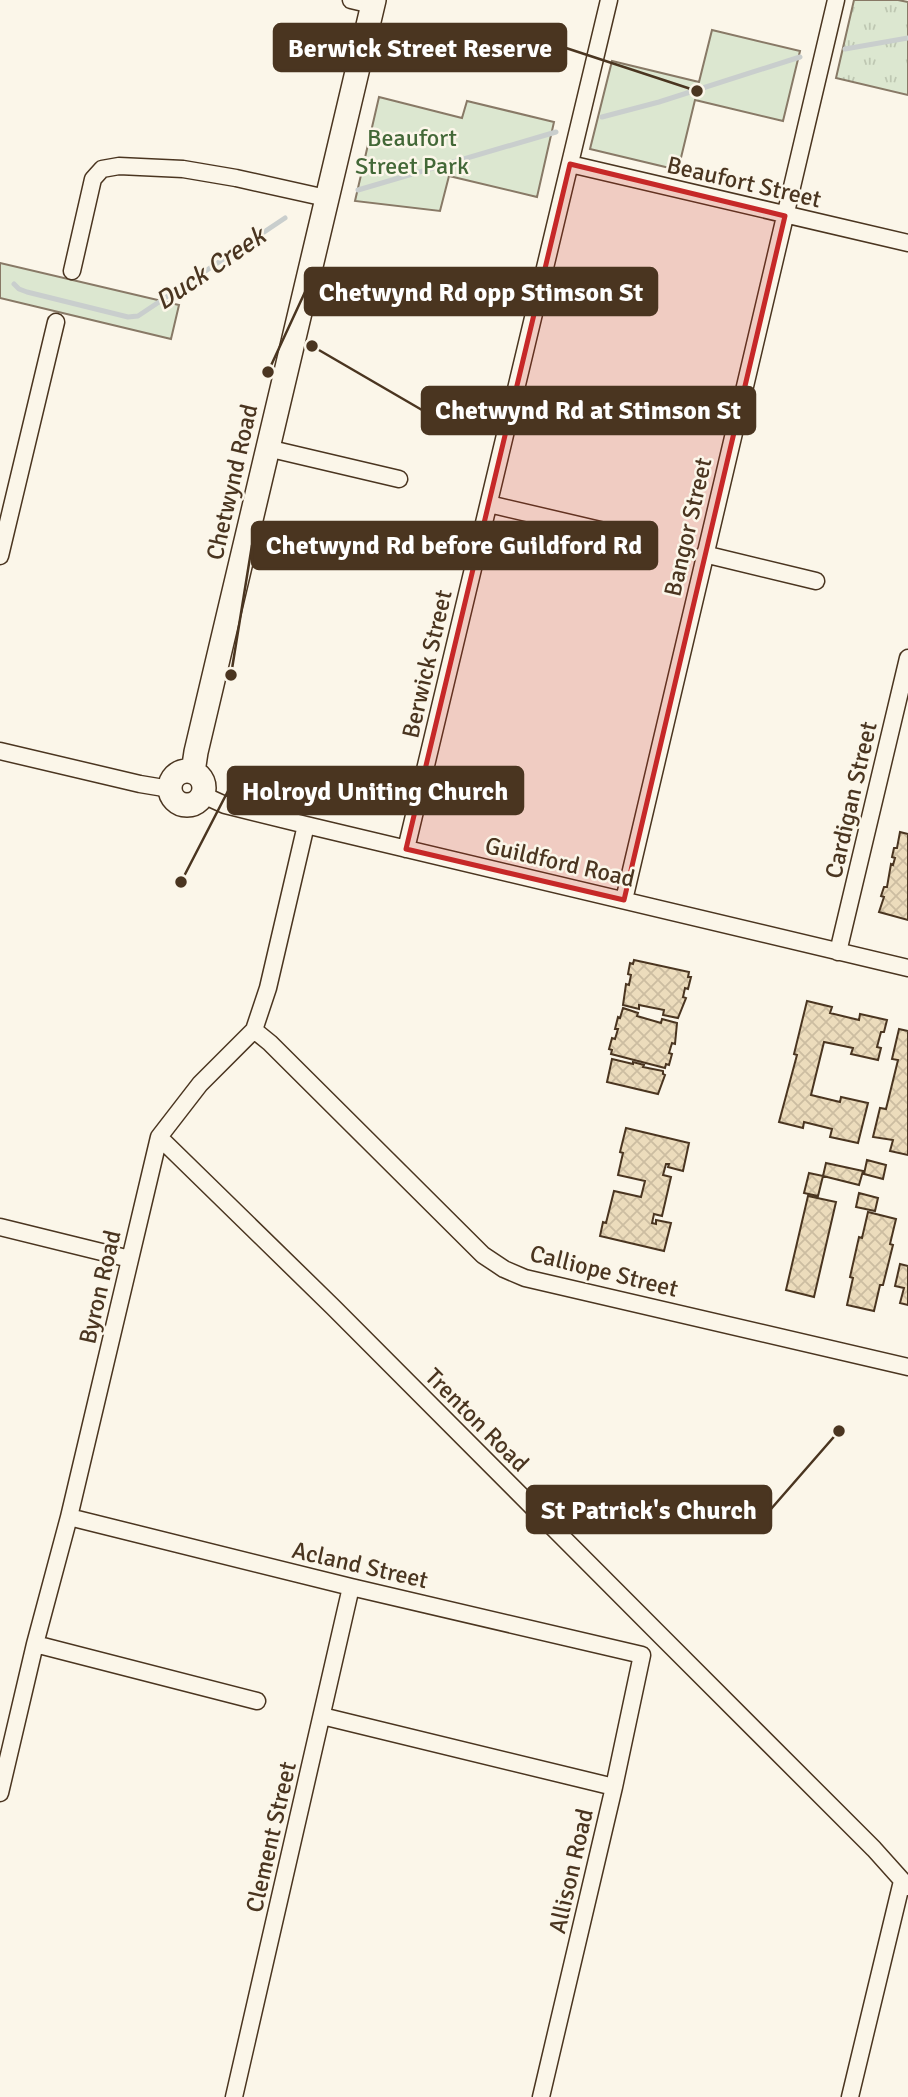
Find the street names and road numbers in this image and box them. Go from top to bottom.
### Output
street label: Beaufort Street [664,150,824,214]
street label: Chetwynd Road [199,401,265,563]
street label: Bangor Street [657,455,719,599]
street label: Berwick Street [395,587,459,741]
street label: Cardigan Street [818,719,884,881]
street label: Guildford Road [482,830,638,894]
street label: Byron Road [72,1227,128,1347]
street label: Calliope Street [527,1238,681,1304]
street label: Trenton Road [419,1362,535,1478]
street label: Acland Street [289,1535,431,1595]
street label: Clement Street [239,1759,303,1915]
street label: Allison Road [542,1806,600,1936]

